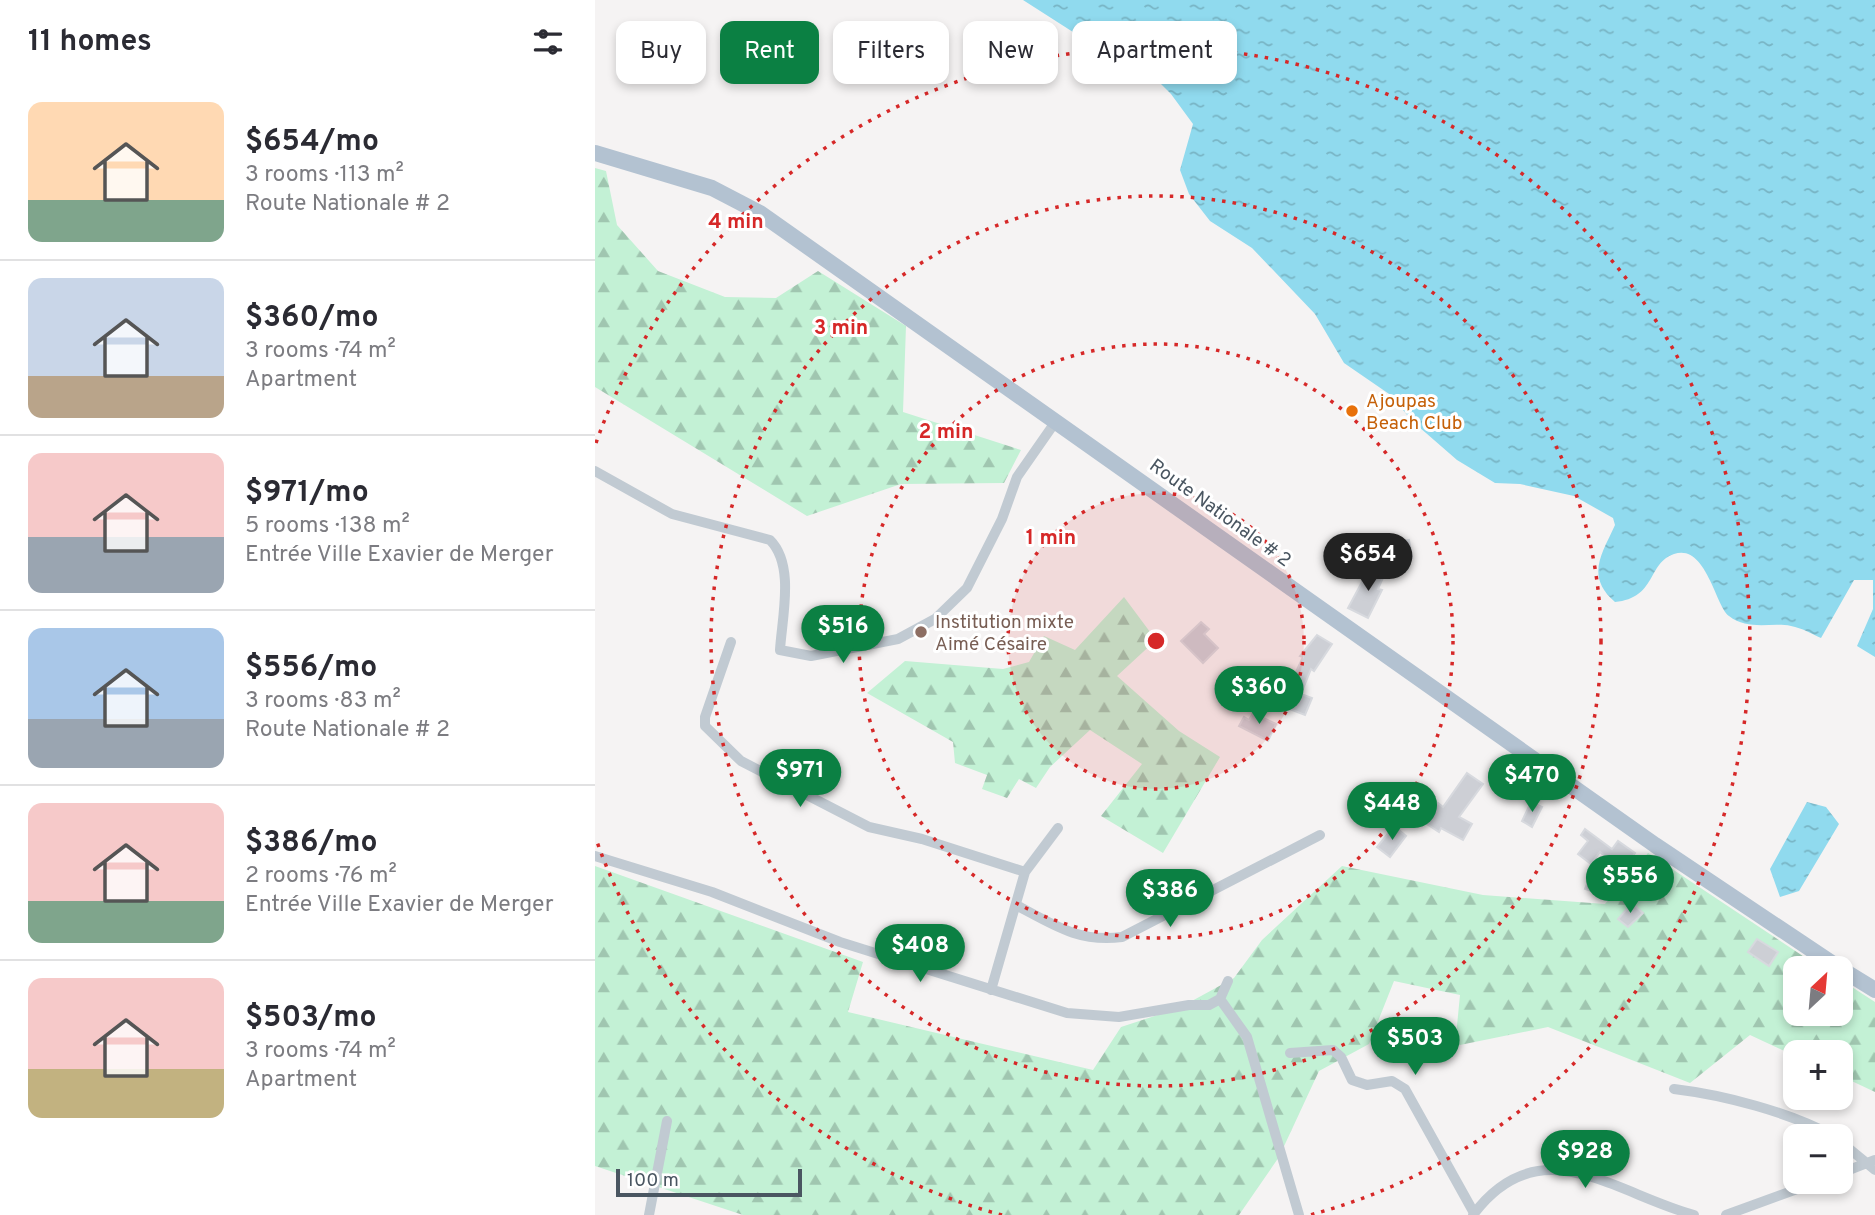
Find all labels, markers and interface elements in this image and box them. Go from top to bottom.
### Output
chip: Buy [616,21,706,84]
chip: Rent [720,21,819,84]
chip: Filters [833,21,949,84]
chip: New [963,21,1058,84]
chip: Apartment [1072,21,1237,84]
icon: filters [529,23,567,61]
text: 11 homes [28,24,152,61]
text: $654/mo [245,124,379,161]
icon: home [84,130,168,214]
text: 3 rooms · 113 m² [245,161,404,190]
text: Route Nationale # 2 [245,190,450,219]
text: 4 min [708,209,764,236]
text: $360/mo [245,300,378,337]
icon: home [84,306,168,390]
text: 3 min [814,315,868,342]
text: 3 rooms · 74 m² [245,337,396,366]
text: Apartment [245,366,357,395]
place label: Ajoupas Beach Club [1366,390,1462,436]
marker: Ajoupas Beach Club [1344,403,1360,419]
text: 2 min [919,419,973,446]
street label: Route Nationale # 2 [1144,454,1295,573]
text: $971/mo [245,475,369,512]
icon: home [84,481,168,565]
text: 5 rooms · 138 m² [245,512,410,541]
text: 1 min [1026,525,1076,552]
pin: $654 [1327,534,1409,593]
text: Entrée Ville Exavier de Merger [245,541,554,570]
text: $654 [1339,541,1397,570]
pin: $516 [802,606,884,665]
place label: Institution mixte Aimé Césaire [935,611,1074,657]
text: $516 [817,613,869,642]
marker: Institution mixte Aimé Césaire [913,624,929,640]
centre of rings [1144,629,1168,653]
text: $556/mo [245,650,377,687]
icon: home [84,656,168,740]
pin: $360 [1218,666,1300,726]
text: $360 [1231,674,1287,703]
text: 3 rooms · 83 m² [245,687,401,716]
text: Route Nationale # 2 [245,716,450,745]
pin: $971 [759,750,841,809]
pin: $470 [1491,754,1573,814]
text: $971 [775,757,825,786]
text: $470 [1504,762,1560,791]
pin: $448 [1351,782,1433,842]
text: $448 [1363,790,1421,819]
text: $386/mo [245,825,378,862]
icon: home [84,831,168,915]
pin: $556 [1589,856,1671,915]
text: 2 rooms · 76 m² [245,862,397,891]
text: $556 [1602,863,1658,892]
pin: $386 [1129,870,1211,929]
text: $386 [1142,877,1198,906]
text: Entrée Ville Exavier de Merger [245,891,554,920]
pin: $408 [879,925,961,984]
text: $408 [891,932,949,961]
north arrow [1783,956,1853,1026]
map controls [1783,956,1853,1194]
text: $503/mo [245,1000,377,1037]
icon: home [84,1006,168,1090]
pin: $503 [1374,1018,1456,1077]
text: $503 [1387,1025,1443,1054]
text: 3 rooms · 74 m² [245,1037,396,1066]
button: + [1783,1040,1853,1110]
text: Apartment [245,1066,357,1095]
button: − [1783,1124,1853,1194]
pin: $928 [1544,1130,1626,1190]
text: $928 [1557,1138,1613,1167]
scale bar [616,1166,801,1198]
text: 100 m [627,1169,679,1193]

